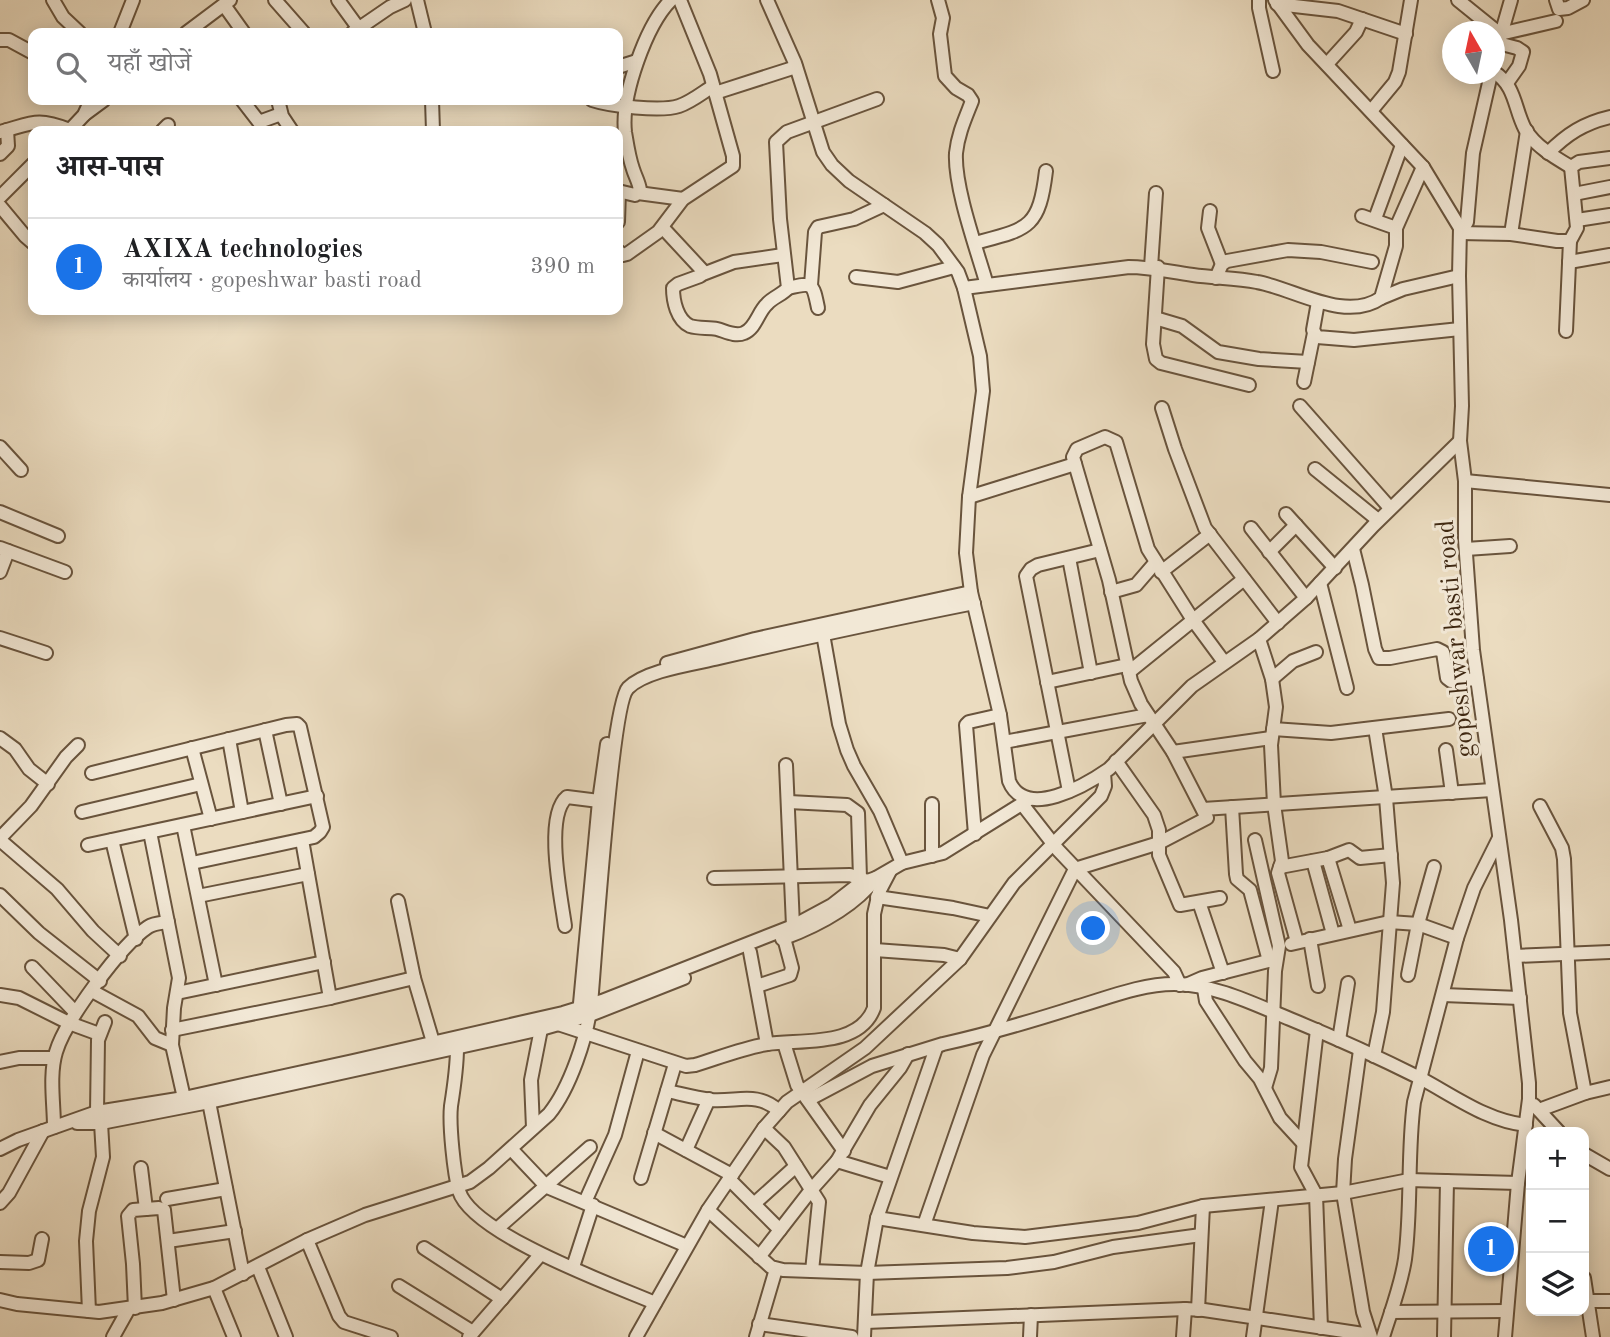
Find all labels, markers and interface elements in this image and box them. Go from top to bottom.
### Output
north arrow [1442,21,1505,84]
search box [28,28,623,105]
icon: search [52,48,90,86]
text: यहाँ खोजें [108,51,191,77]
text: आस-पास [56,153,163,183]
text: AXIXA technologies [123,237,363,263]
text: 1 [72,255,86,278]
text: 390 m [530,255,595,278]
text: कार्यालय · gopeshwar basti road [123,269,422,292]
street label: gopeshwar basti road [1433,519,1479,759]
your location [1076,911,1110,945]
map controls [1526,1127,1589,1316]
button: + [1526,1127,1589,1190]
button: − [1526,1190,1589,1253]
pin: 1 [1468,1223,1514,1275]
button: layers [1526,1253,1589,1316]

